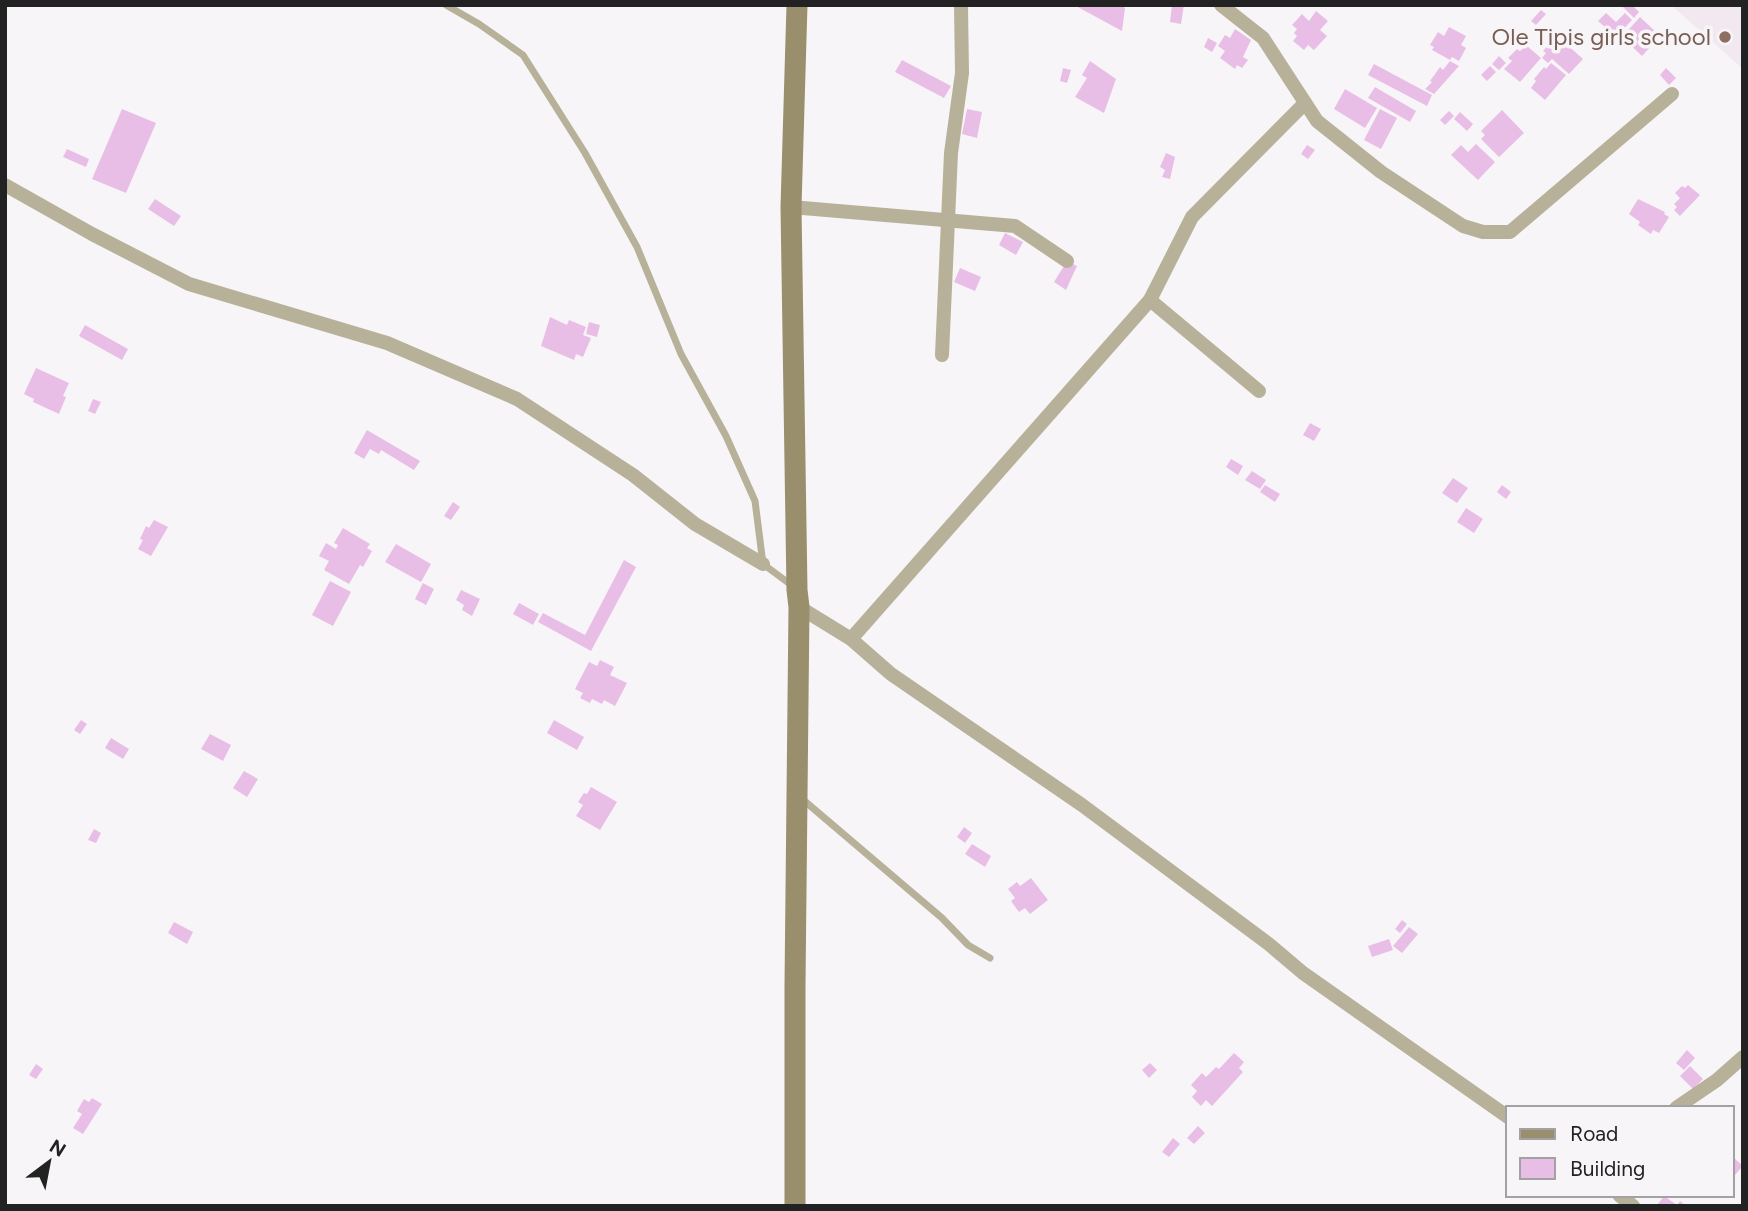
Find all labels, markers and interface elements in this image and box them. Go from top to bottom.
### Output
place label: Ole Tipis girls school [1492,22,1711,51]
marker: Ole Tipis girls school [1717,29,1733,45]
legend [1506,1106,1734,1197]
text: Road [1570,1121,1618,1146]
north arrow [14,1127,84,1197]
text: N [45,1134,70,1162]
text: Building [1570,1156,1645,1181]

